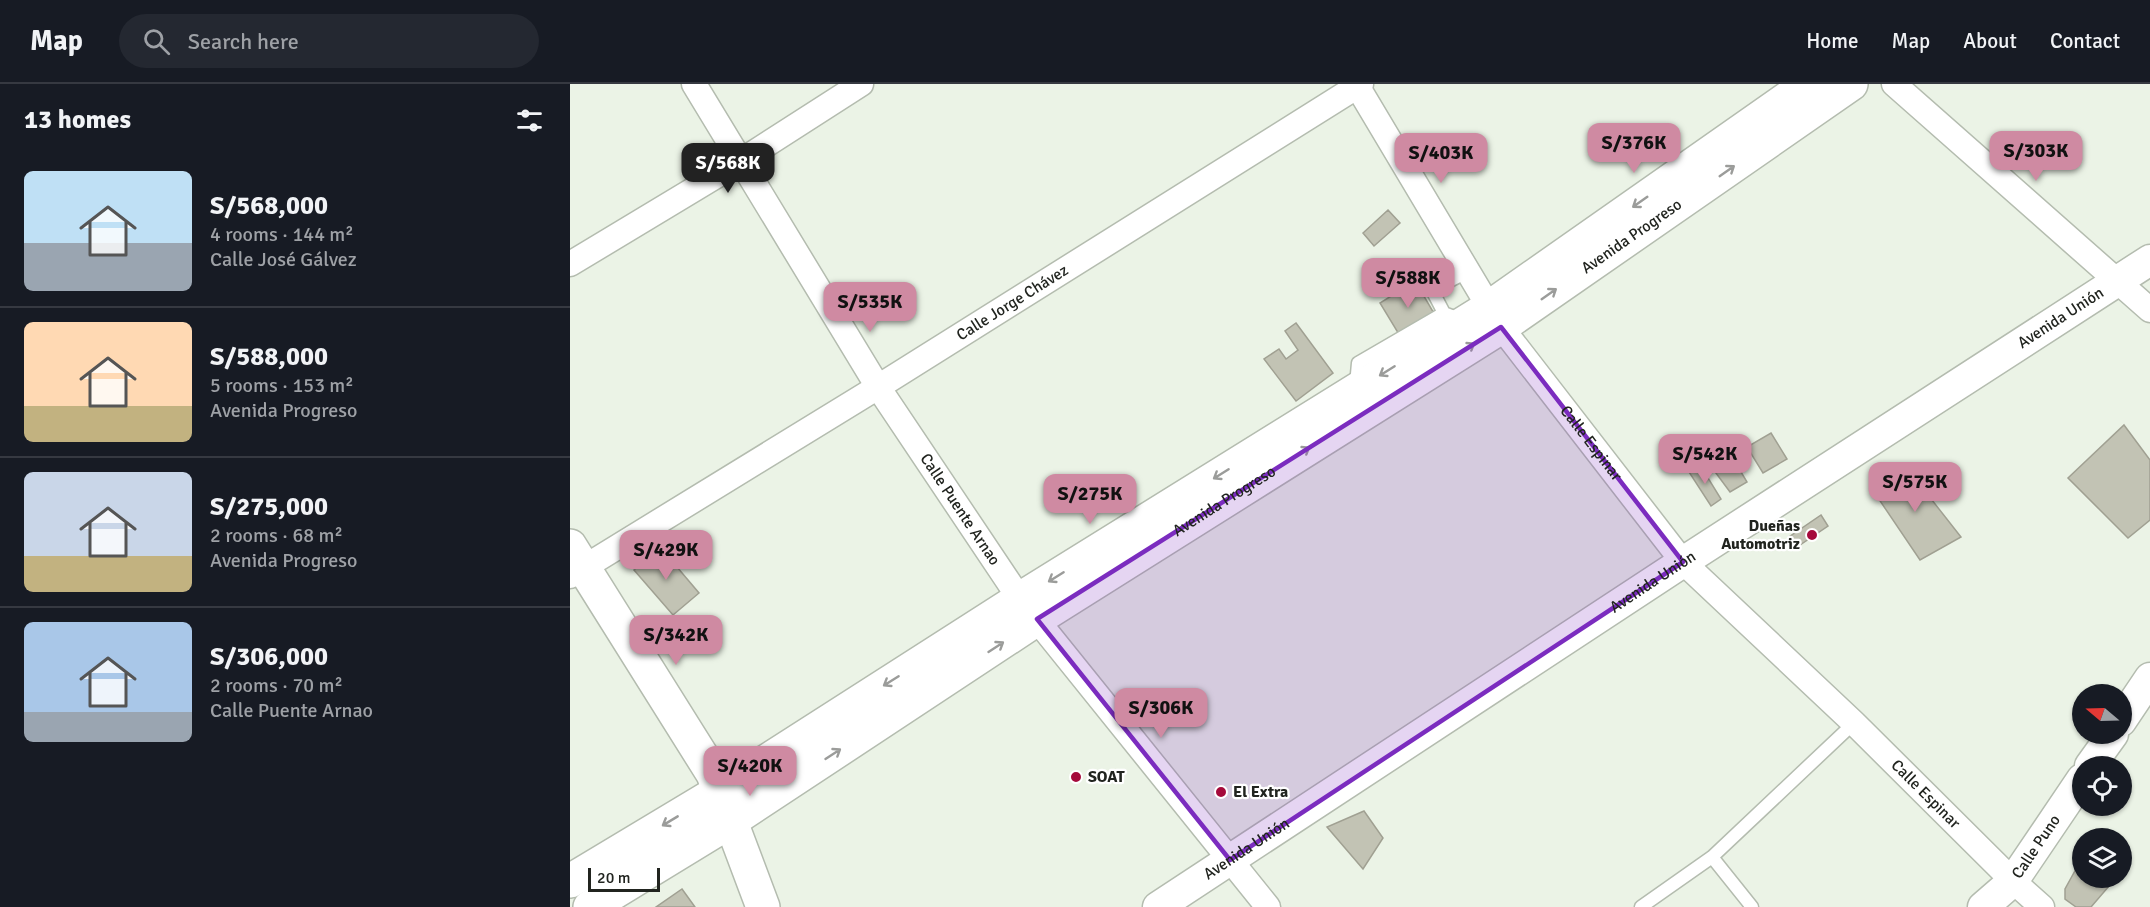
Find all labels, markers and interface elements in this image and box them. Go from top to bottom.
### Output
search box [119,14,539,68]
text: Map [30,24,83,58]
icon: search [140,25,173,58]
text: Search here [188,28,299,55]
text: Home [1806,28,1859,54]
text: Map [1892,28,1930,54]
text: About [1963,28,2017,54]
text: Contact [2050,28,2120,54]
text: 13 homes [24,104,131,136]
icon: filters [513,104,546,137]
pin: S/376K [1585,123,1683,174]
text: S/376K [1602,130,1666,155]
pin: S/303K [1987,131,2085,182]
pin: S/403K [1392,133,1490,184]
text: S/303K [2004,138,2068,163]
text: S/403K [1409,140,1473,165]
pin: S/568K [679,143,777,194]
text: S/568K [696,150,760,175]
one-way arrow [1718,165,1735,177]
text: S/568,000 [210,190,328,222]
street label: Avenida Progreso [1577,194,1686,278]
icon: home [72,195,144,267]
one-way arrow [1632,196,1648,208]
text: 4 rooms · 144 m² [210,222,354,247]
text: Calle José Gálvez [210,247,357,272]
pin: S/588K [1359,258,1457,309]
street label: Calle Jorge Chávez [953,260,1072,345]
text: S/588K [1376,265,1440,290]
pin: S/535K [821,282,919,333]
street label: Avenida Unión [2014,283,2108,353]
one-way arrow [1541,288,1557,300]
text: S/535K [838,289,902,314]
text: S/588,000 [210,341,328,373]
one-way arrow [1458,342,1475,354]
icon: home [72,346,144,418]
one-way arrow [1379,365,1396,377]
text: 5 rooms · 153 m² [210,373,354,398]
text: Avenida Progreso [210,398,357,423]
street label: Calle Espinar [1556,402,1627,485]
pin: S/542K [1656,434,1754,485]
text: S/542K [1673,441,1737,466]
one-way arrow [1293,446,1310,458]
street label: Calle Puente Arnao [915,450,1005,569]
street label: Avenida Progreso [1169,461,1279,541]
pin: S/575K [1866,462,1964,513]
one-way arrow [1213,468,1230,480]
text: S/575K [1883,469,1947,494]
pin: S/275K [1041,474,1139,525]
text: S/275K [1058,481,1122,506]
text: S/275,000 [210,491,328,523]
icon: home [72,496,144,568]
place label: Dueñas Automotriz [1721,516,1800,554]
text: 2 rooms · 68 m² [210,523,343,548]
marker: Dueñas Automotriz [1805,528,1819,542]
pin: S/429K [617,530,715,581]
text: S/429K [634,537,698,562]
street label: Avenida Unión [1606,546,1699,617]
text: Avenida Progreso [210,548,357,573]
one-way arrow [1048,571,1065,583]
pin: S/342K [627,615,725,666]
text: S/342K [644,622,708,647]
one-way arrow [987,640,1004,653]
text: S/306,000 [210,641,328,673]
icon: home [72,646,144,718]
text: 2 rooms · 70 m² [210,673,343,698]
one-way arrow [883,675,900,687]
north arrow [2072,684,2132,744]
map controls [2072,684,2132,888]
pin: S/306K [1112,688,1210,739]
text: S/306K [1129,695,1193,720]
text: Calle Puente Arnao [210,698,373,723]
pin: S/420K [701,746,799,797]
one-way arrow [824,748,841,760]
text: S/420K [718,753,782,778]
street label: Calle Espinar [1887,755,1965,833]
button: locate [2072,756,2132,816]
place label: SOAT [1088,767,1126,787]
marker: SOAT [1069,770,1083,784]
place label: El Extra [1233,782,1288,802]
marker: El Extra [1214,785,1228,799]
street label: Calle Puno [2007,811,2065,883]
street label: Avenida Unión [1200,813,1293,884]
one-way arrow [662,815,679,827]
button: layers [2072,828,2132,888]
scale bar [588,865,660,892]
text: 20 m [597,868,631,888]

